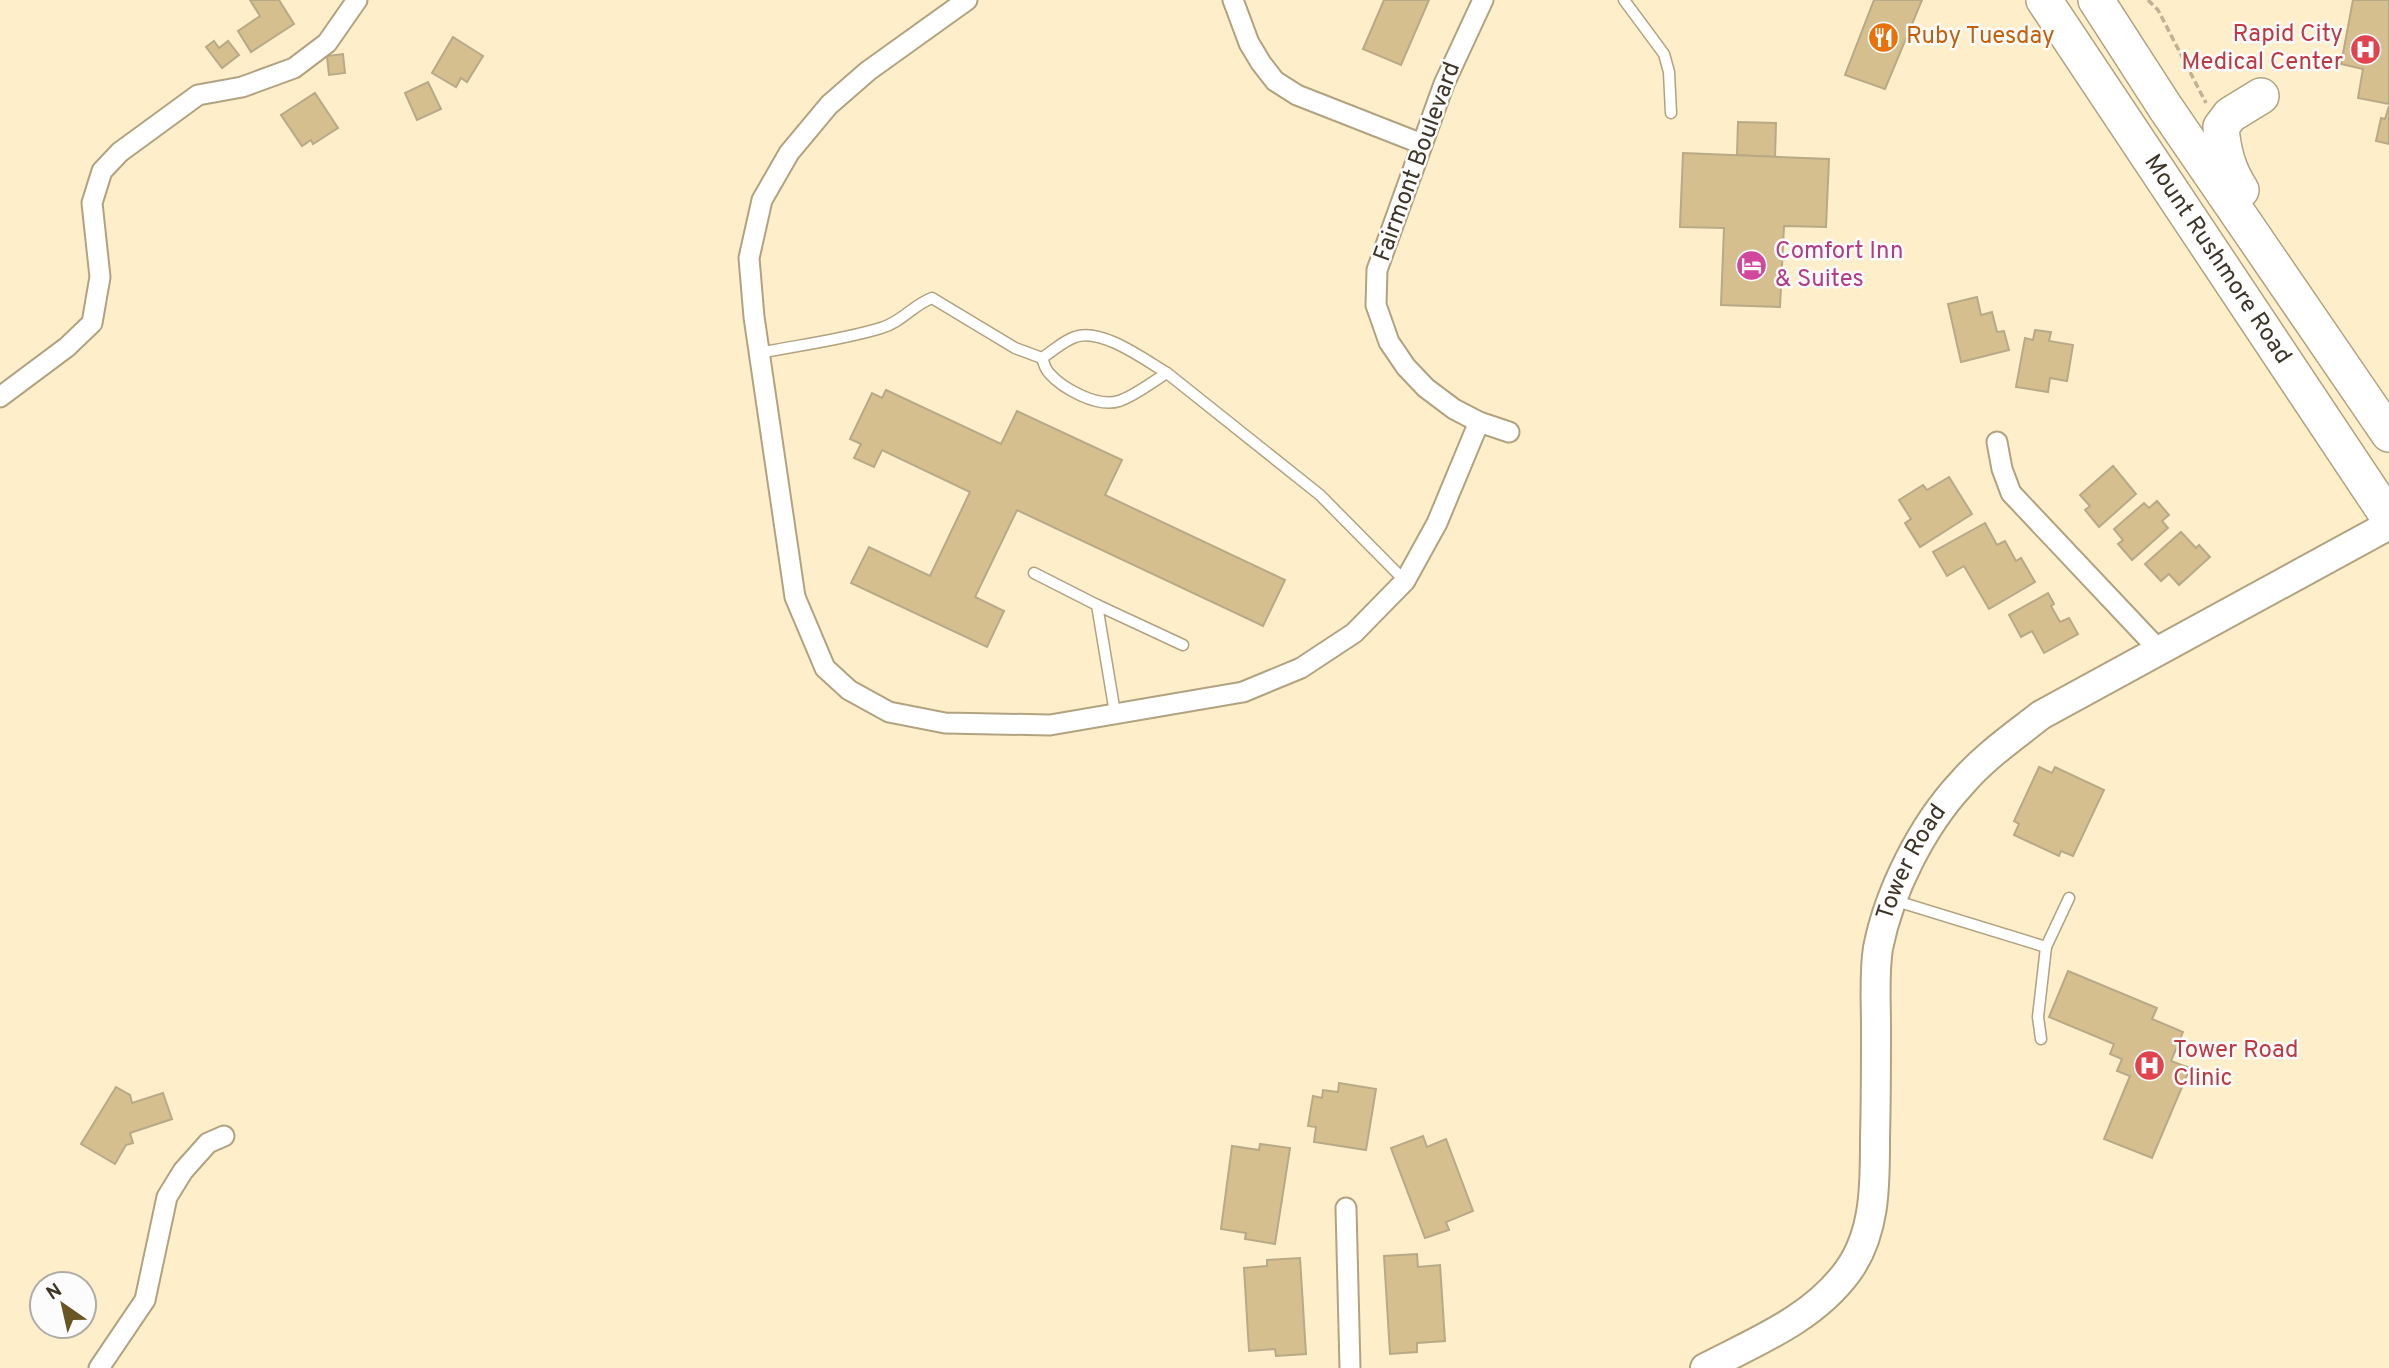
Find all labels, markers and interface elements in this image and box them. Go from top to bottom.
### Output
restaurant icon: Ruby Tuesday [1866,20,1900,54]
place label: Rapid City Medical Center [2181,20,2343,78]
place label: Ruby Tuesday [1906,22,2055,52]
hospital icon: Rapid City Medical Center [2349,32,2383,66]
street label: Fairmont Boulevard [1368,58,1468,266]
street label: Mount Rushmore Road [2136,149,2297,370]
place label: Comfort Inn & Suites [1775,237,1903,295]
hotel icon: Comfort Inn & Suites [1735,249,1769,283]
street label: Tower Road [1871,799,1954,924]
place label: Tower Road Clinic [2173,1036,2299,1094]
hospital icon: Tower Road Clinic [2133,1048,2167,1082]
north arrow [28,1270,98,1340]
text: N [42,1279,67,1306]

